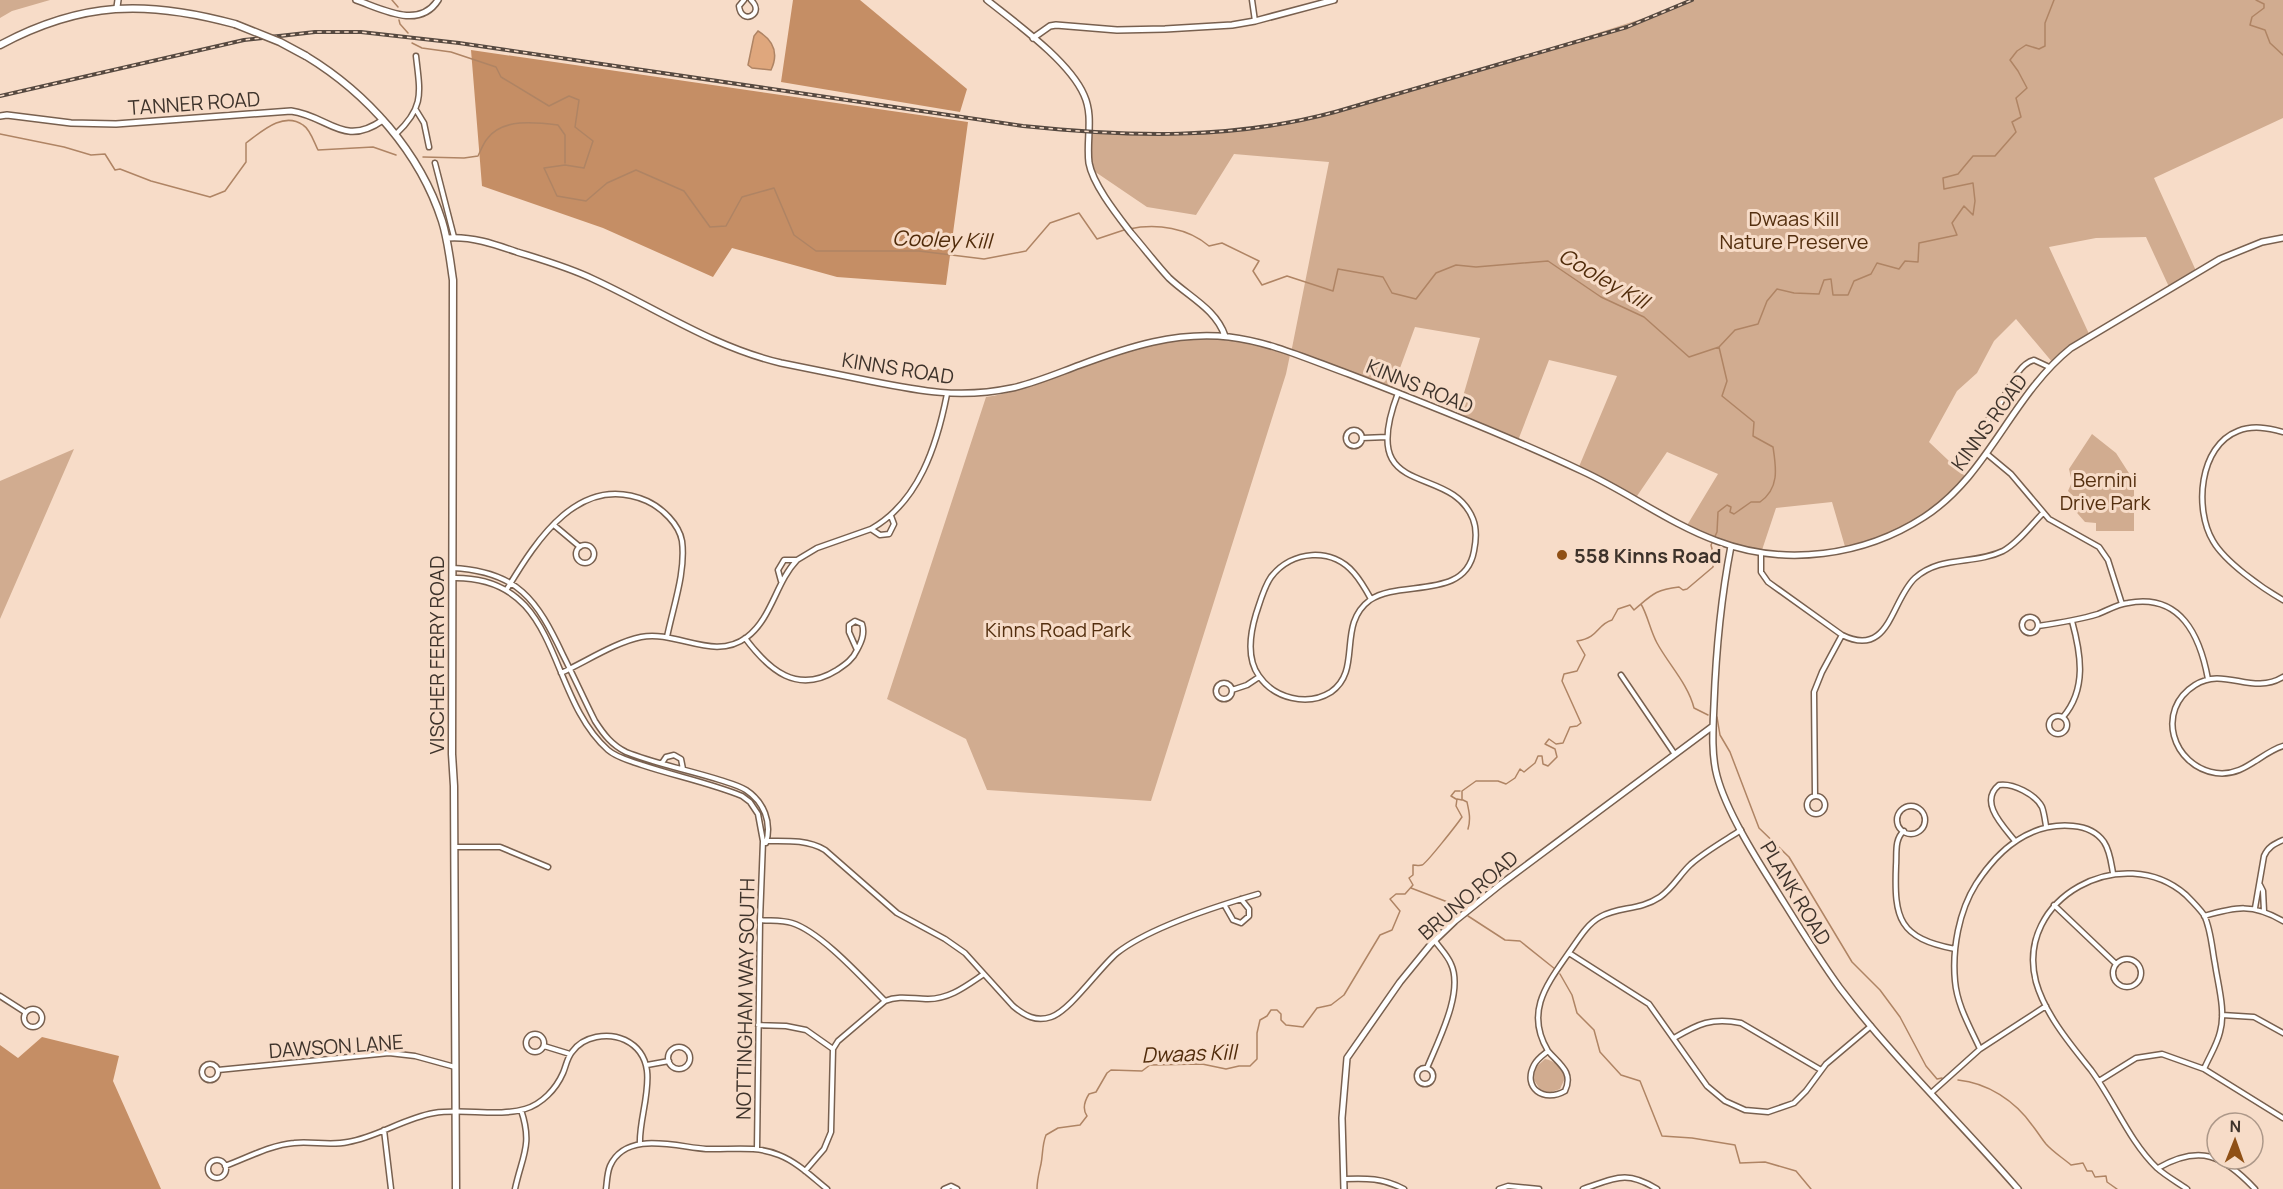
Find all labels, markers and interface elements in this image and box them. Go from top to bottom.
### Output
street label: TANNER ROAD [127,85,261,121]
park label: Dwaas Kill Nature Preserve [1719,205,1869,255]
water label: Cooley Kill [892,223,995,255]
water label: Cooley Kill [1554,241,1657,316]
street label: KINNS ROAD [840,346,956,390]
street label: KINNS ROAD [1363,352,1477,420]
street label: KINNS ROAD [1945,368,2033,476]
park label: Bernini Drive Park [2060,466,2151,516]
place label: 558 Kinns Road [1574,542,1722,569]
marker: 558 Kinns Road [1555,548,1569,562]
street label: VISCHER FERRY ROAD [423,556,450,754]
park label: Kinns Road Park [985,616,1132,643]
street label: PLANK ROAD [1754,836,1838,950]
street label: BRUNO ROAD [1412,844,1524,946]
street label: NOTTINGHAM WAY SOUTH [729,878,761,1120]
street label: DAWSON LANE [268,1028,404,1064]
water label: Dwaas Kill [1141,1037,1240,1069]
north arrow [2205,1111,2265,1171]
text: N [2229,1115,2241,1137]

